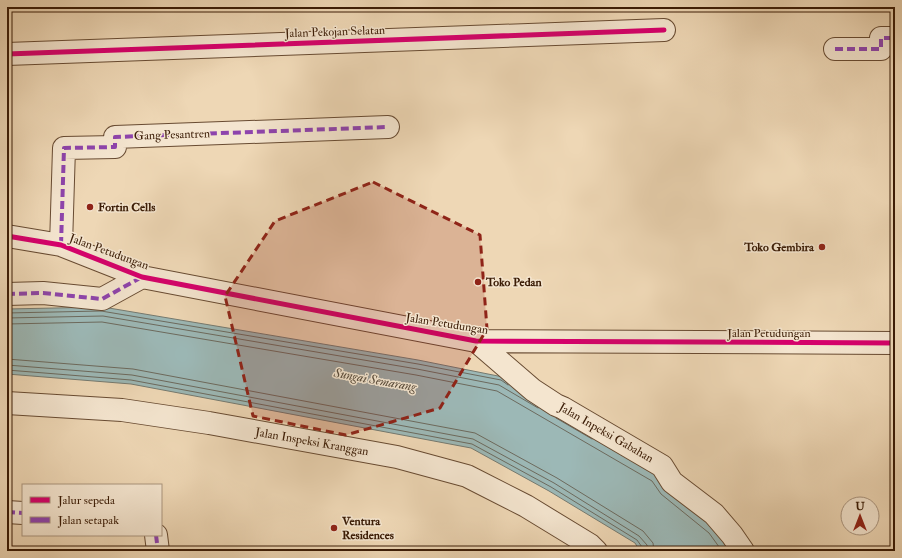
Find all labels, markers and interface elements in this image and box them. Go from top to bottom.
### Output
street label: Jalan Pekojan Selatan [284,23,385,41]
street label: Gang Pesantren [134,126,210,144]
place label: Fortin Cells [98,200,155,215]
marker: Fortin Cells [85,202,95,212]
street label: Jalan Petudungan [66,230,151,273]
place label: Toko Gembira [743,240,815,255]
marker: Toko Gembira [817,242,827,252]
place label: Toko Pedan [485,275,542,290]
marker: Toko Pedan [473,277,483,287]
street label: Jalan Petudungan [404,310,489,338]
street label: Jalan Petudungan [726,326,811,341]
water label: Sungai Semarang [332,365,419,395]
street label: Jalan Inpeksi Gabahan [555,399,656,466]
street label: Jalan Inspeksi Kranggan [253,424,370,459]
legend [22,484,162,536]
text: Jalur sepeda [57,493,116,508]
north arrow [840,496,880,536]
text: U [855,500,865,513]
text: Jalan setapak [57,513,119,528]
place label: Ventura Residences [341,514,394,543]
marker: Ventura Residences [329,523,339,533]

